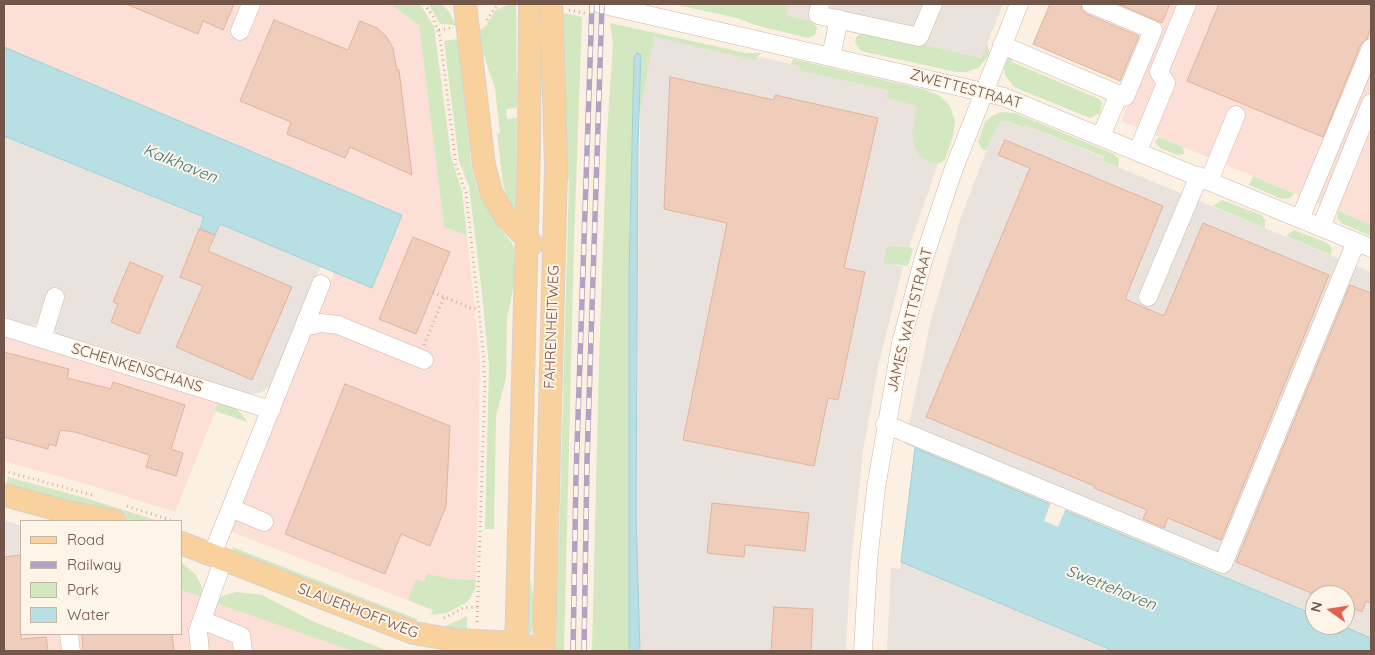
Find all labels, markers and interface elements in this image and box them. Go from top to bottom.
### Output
street label: ZWETTESTRAAT [908,65,1024,113]
water label: Kalkhaven [140,141,220,187]
street label: JAMES WATTSTRAAT [883,246,937,394]
street label: FAHRENHEITWEG [541,265,563,389]
street label: SCHENKENSCHANS [69,339,205,397]
legend [20,520,182,635]
text: Road [67,530,104,549]
text: Railway [67,555,122,574]
water label: Swettehaven [1063,561,1159,615]
text: Park [67,580,99,599]
street label: SLAUERHOFFWEG [295,580,421,642]
north arrow [1305,585,1355,635]
text: N [1306,600,1326,614]
text: Water [67,605,110,624]

